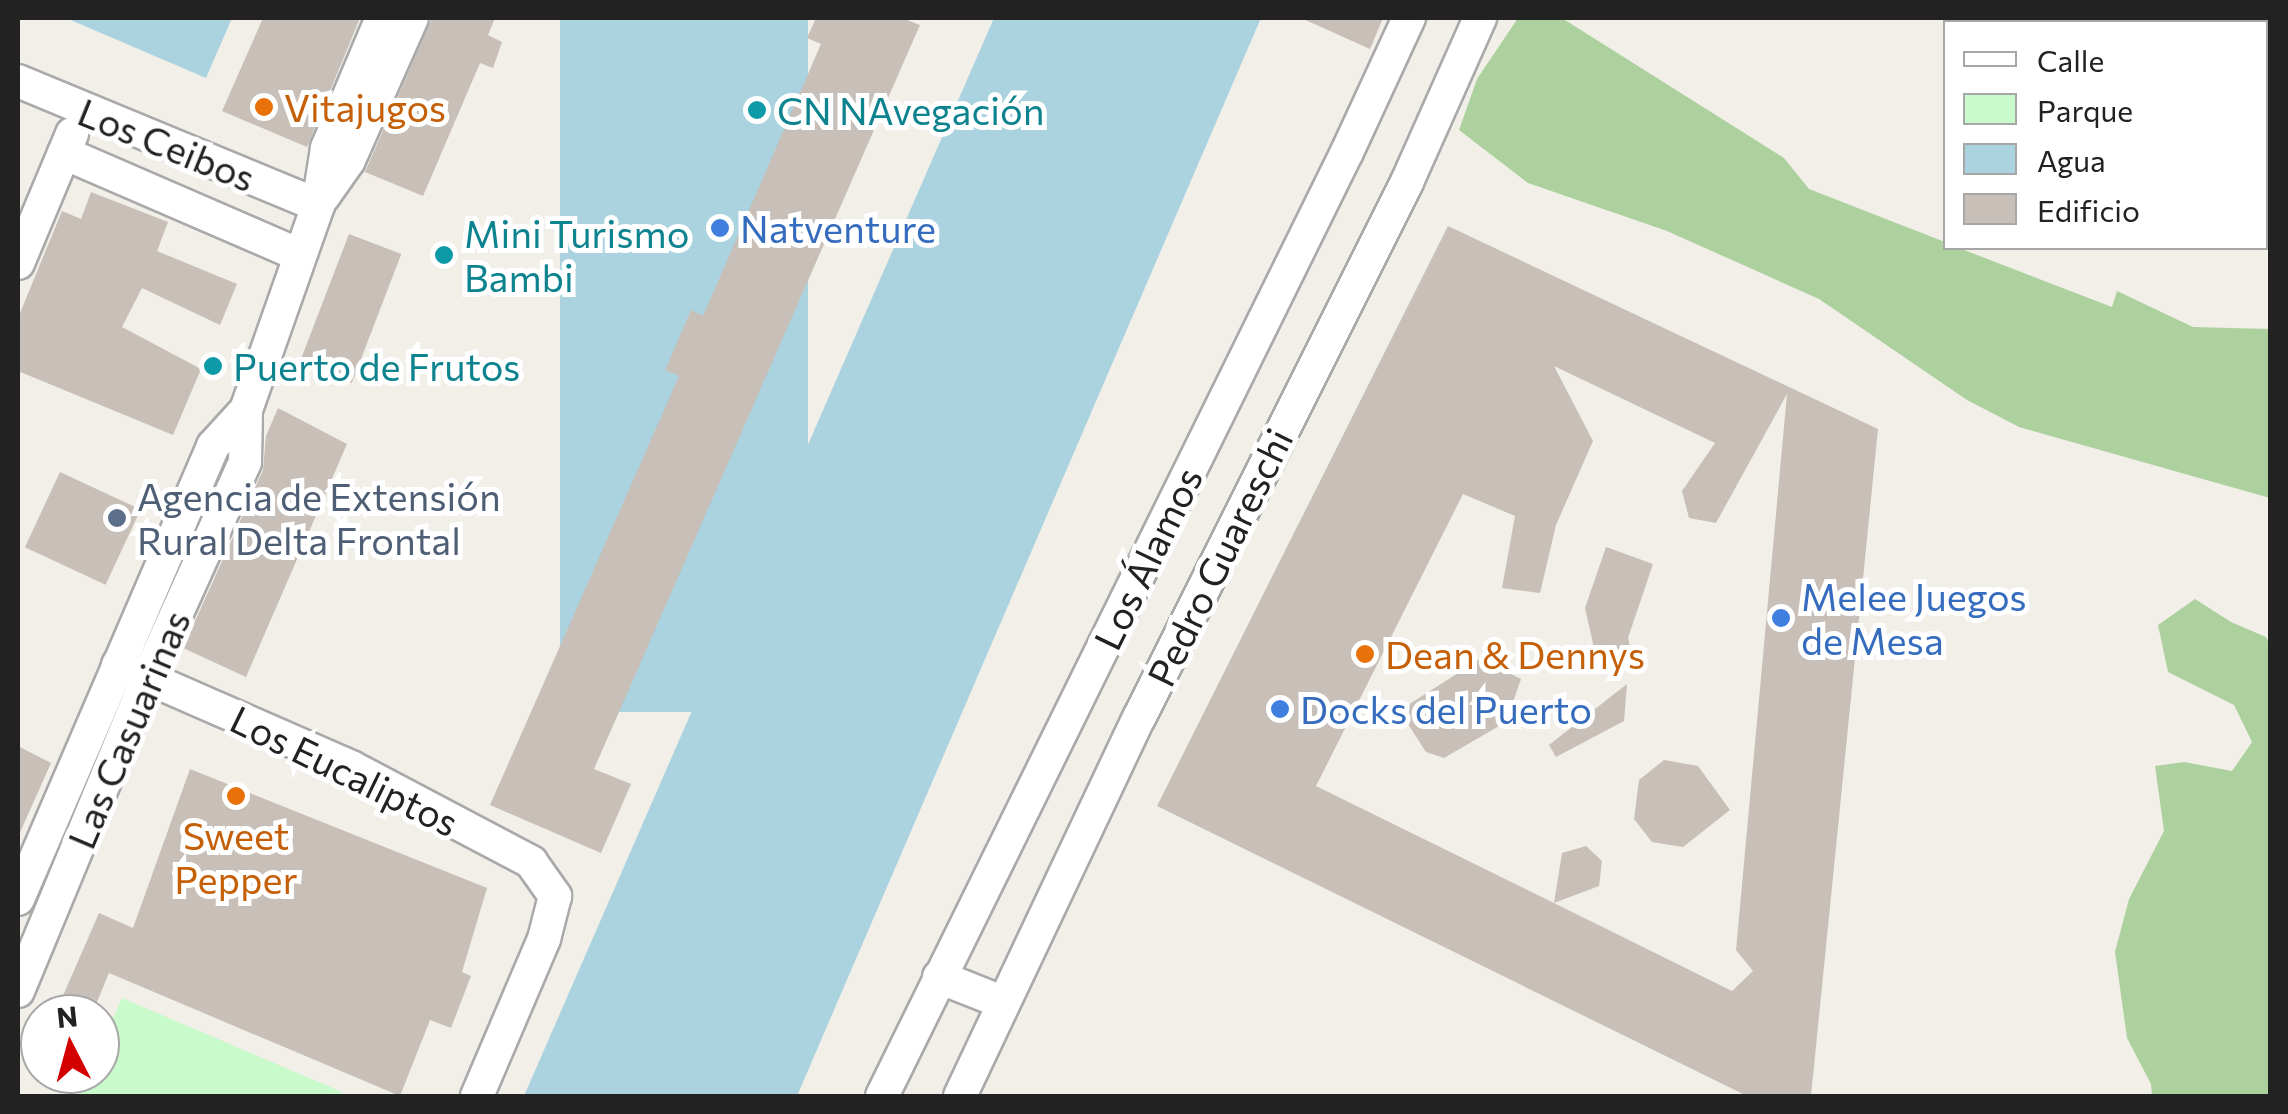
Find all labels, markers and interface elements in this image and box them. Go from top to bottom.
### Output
legend [1943,20,2268,250]
text: Calle [2037,41,2104,78]
place label: Vitajugos [284,84,446,130]
place label: CN NAvegación [777,87,1044,133]
street label: Los Ceibos [72,88,262,200]
text: Parque [2037,91,2133,128]
marker: Vitajugos [253,96,275,118]
marker: CN NAvegación [746,99,768,121]
text: Agua [2037,141,2106,178]
text: Edificio [2037,191,2140,228]
place label: Natventure [740,205,936,251]
place label: Mini Turismo Bambi [464,210,689,300]
marker: Natventure [709,217,731,239]
marker: Mini Turismo Bambi [433,244,455,266]
place label: Puerto de Frutos [233,343,520,389]
marker: Puerto de Frutos [202,355,224,377]
street label: Pedro Guareschi [1137,421,1301,693]
street label: Los Álamos [1083,459,1211,657]
place label: Agencia de Extensión Rural Delta Frontal [137,473,501,562]
marker: Agencia de Extensión Rural Delta Frontal [106,507,128,529]
place label: Melee Juegos de Mesa [1801,573,2027,662]
street label: Las Casuarinas [57,603,199,855]
marker: Melee Juegos de Mesa [1770,607,1792,629]
place label: Dean & Dennys [1385,631,1645,677]
marker: Dean & Dennys [1354,643,1376,665]
place label: Docks del Puerto [1300,686,1592,732]
street label: Los Eucaliptos [224,695,466,845]
marker: Docks del Puerto [1269,698,1291,720]
marker: Sweet Pepper [225,785,247,807]
place label: Sweet Pepper [174,812,298,902]
north arrow [20,994,120,1094]
text: N [55,998,79,1034]

